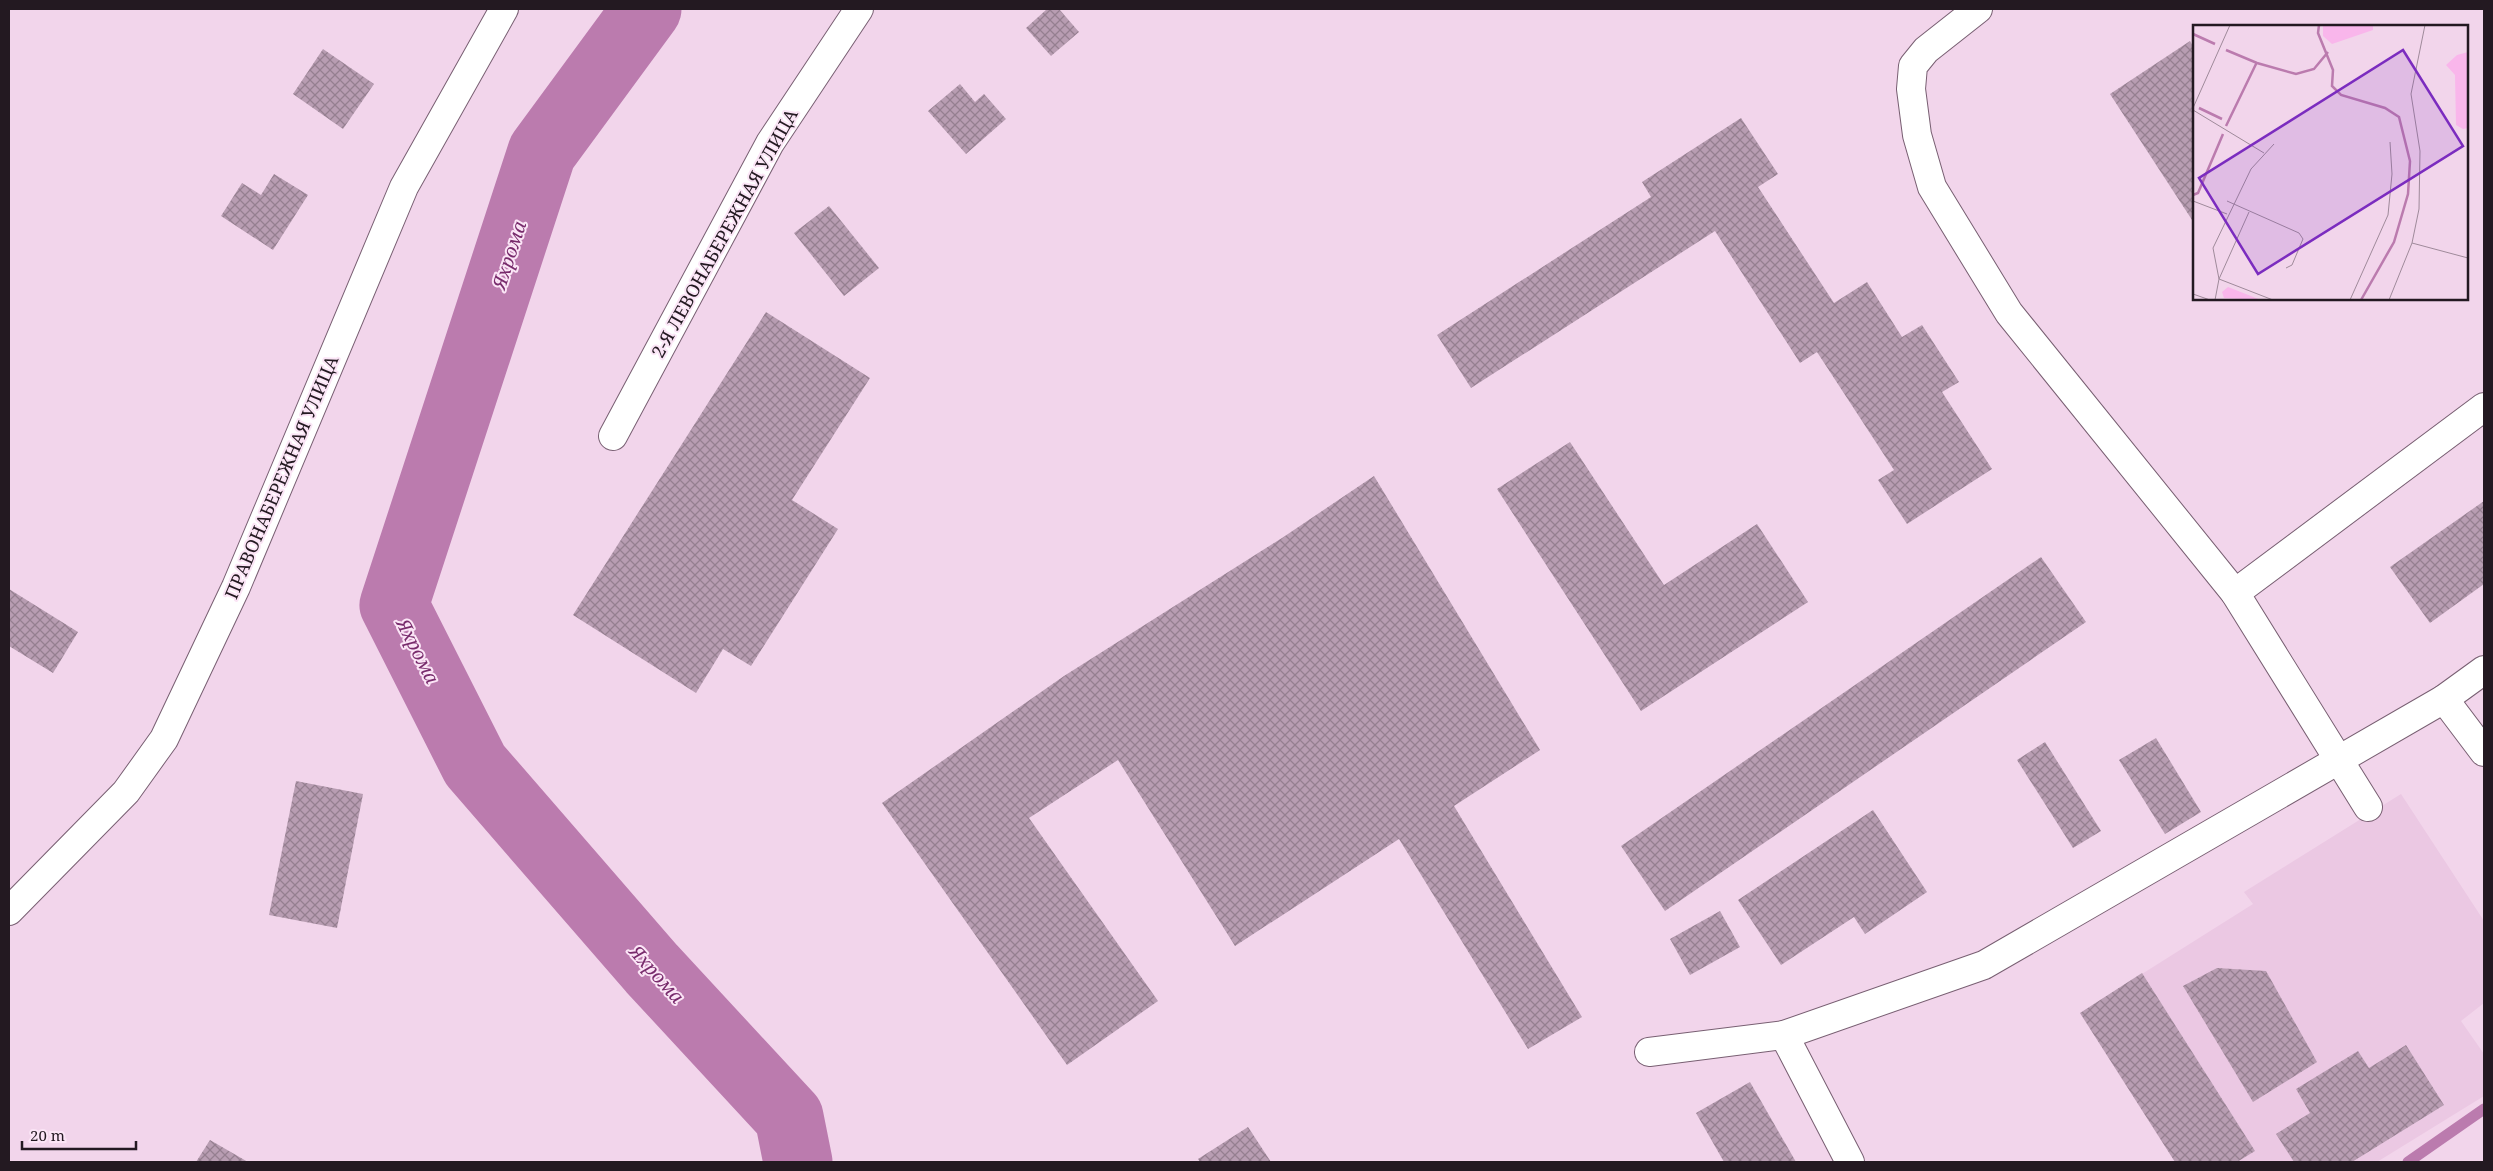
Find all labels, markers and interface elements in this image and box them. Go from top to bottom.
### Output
inset map [2193,25,2468,300]
street label: 2-Я ЛЕВОНАБЕРЕЖНАЯ УЛИЦА [645,104,803,362]
water label: Яхрома [485,217,532,294]
street label: ПРАВОНАБЕРЕЖНАЯ УЛИЦА [219,351,343,602]
water label: Яхрома [390,612,446,688]
water label: Яхрома [623,938,690,1009]
scale bar [22,1118,136,1150]
text: 20 m [30,1125,65,1145]

